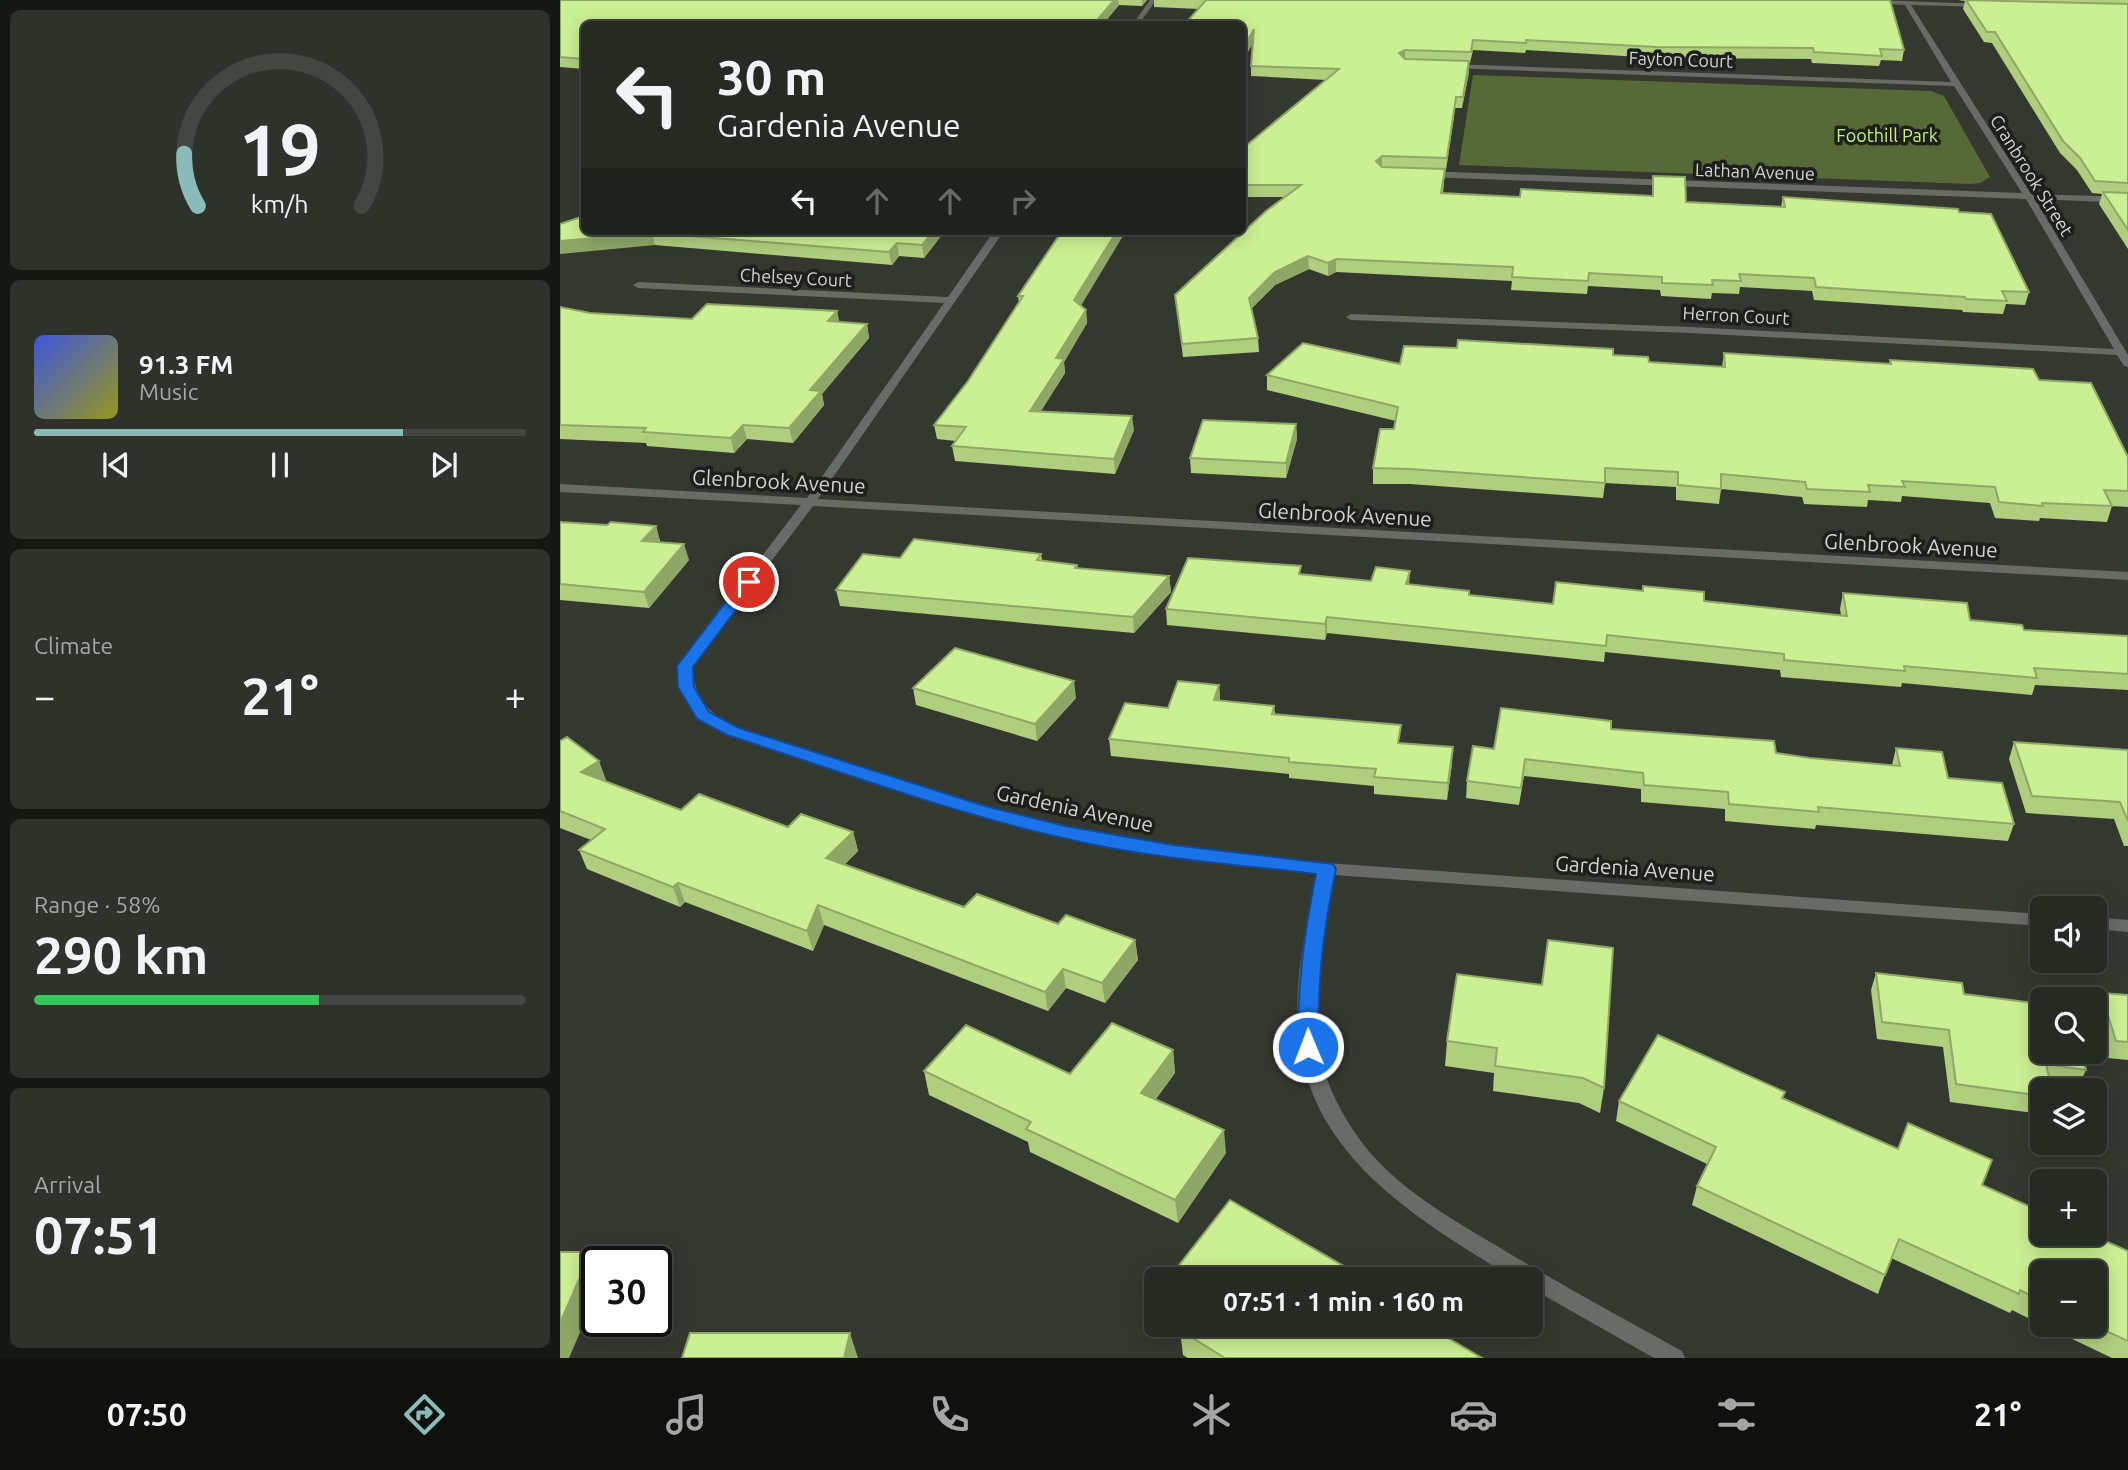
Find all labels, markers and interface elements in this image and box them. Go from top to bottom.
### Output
street label: Fayton Court [1628,47,1734,71]
icon: left [602,49,693,140]
text: 30 m [717,49,826,104]
text: Gardenia Avenue [717,107,961,143]
text: 19 [239,108,321,190]
street label: Cranbrook Street [1987,111,2077,239]
park label: Foothill Park [1836,125,1938,145]
street label: Lathan Avenue [1695,159,1815,183]
icon: left [785,182,823,220]
icon: ahead [858,182,896,220]
icon: ahead [931,182,969,220]
icon: right [1004,182,1042,220]
text: km/h [251,190,309,218]
street label: Chelsey Court [739,264,853,290]
street label: Herron Court [1682,302,1790,328]
text: 91.3 FM [139,350,233,379]
text: Music [139,379,198,404]
icon: previous [97,446,135,484]
icon: pause [261,446,299,484]
icon: next [425,446,463,484]
street label: Glenbrook Avenue [692,464,866,498]
street label: Glenbrook Avenue [1258,497,1432,531]
street label: Glenbrook Avenue [1824,528,1998,562]
pin [719,552,779,612]
icon: arrive [730,563,768,601]
text: Climate [34,633,113,658]
text: 21° [241,667,319,725]
text: − [34,675,55,717]
text: + [505,675,526,717]
street label: Gardenia Avenue [994,780,1156,836]
street label: Gardenia Avenue [1554,850,1716,886]
text: Range · 58% [34,892,161,917]
map controls [2030,896,2107,1337]
button: sound [2030,896,2107,973]
text: 290 km [34,926,208,984]
button: search [2030,987,2107,1064]
position arrow [1271,1010,1345,1084]
button: layers [2030,1078,2107,1155]
button: + [2030,1169,2107,1246]
text: Arrival [34,1172,101,1197]
text: 07:51 [34,1206,164,1264]
speed limit sign: 30 [581,1246,672,1337]
button: − [2030,1260,2107,1337]
text: 07:51 · 1 min · 160 m [1223,1287,1464,1316]
icon: directions [400,1390,449,1439]
icon: music [662,1390,711,1439]
icon: phone [925,1390,974,1439]
icon: climate [1187,1390,1236,1439]
icon: car [1449,1390,1498,1439]
icon: filters [1712,1390,1761,1439]
text: 07:50 [107,1396,187,1432]
text: 21° [1974,1396,2021,1432]

